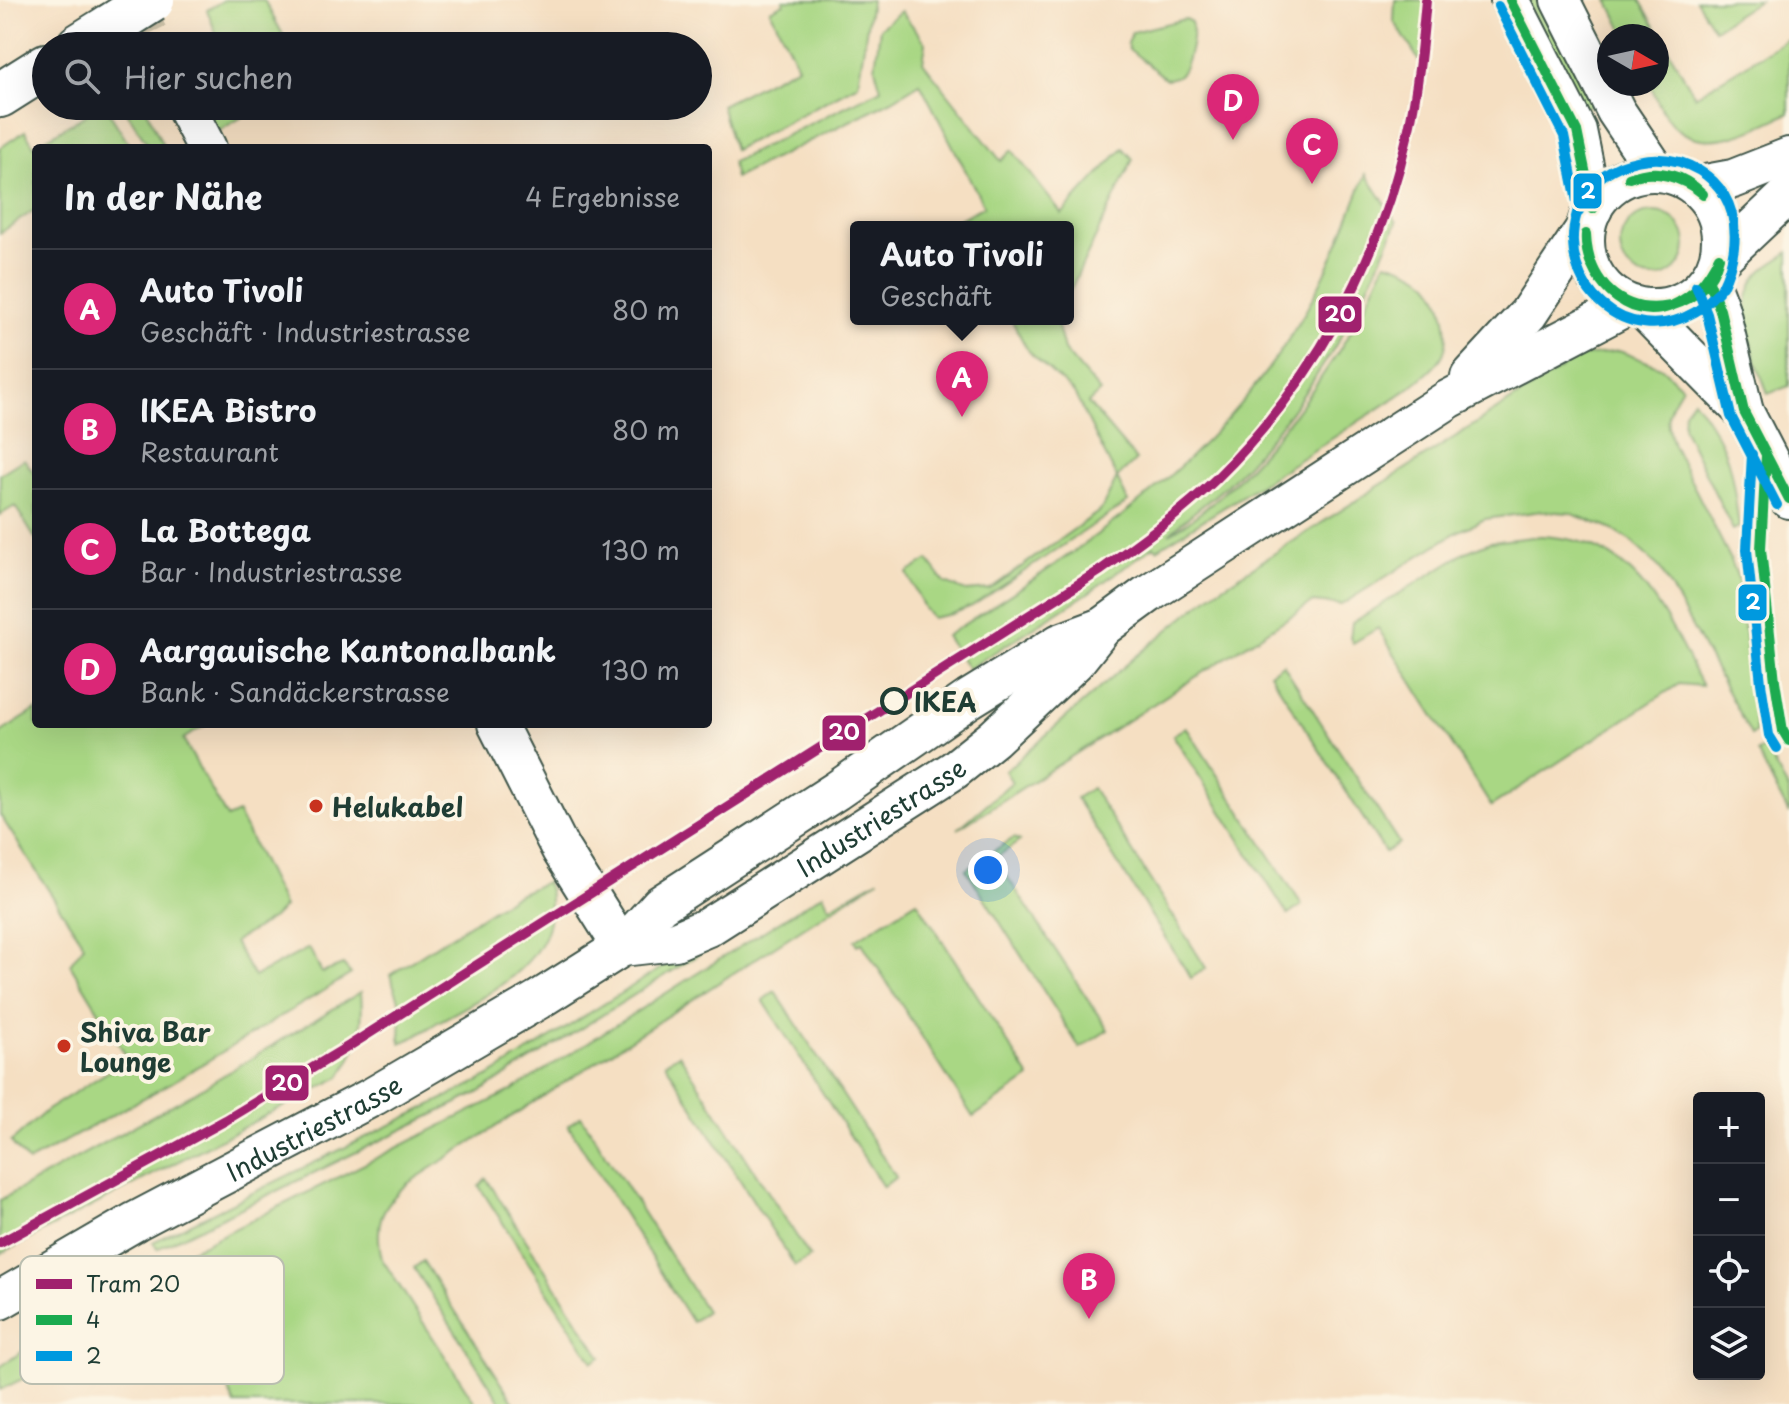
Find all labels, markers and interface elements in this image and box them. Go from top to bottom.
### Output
north arrow [1597,24,1669,96]
search box [32,32,712,120]
icon: search [60,54,104,98]
text: Hier suchen [124,54,293,99]
pin: D [1207,74,1259,140]
pin: C [1286,118,1338,184]
text: In der Nähe [64,170,262,222]
line badge: 2 [1572,172,1603,210]
text: 2 [1580,173,1596,206]
text: 4 Ergebnisse [525,177,680,216]
popup [850,221,1074,325]
text: Auto Tivoli [880,231,1044,276]
text: Auto Tivoli [140,267,304,312]
text: Geschäft [880,276,992,315]
text: A [80,290,100,329]
text: 80 m [612,290,680,329]
line badge: 20 [1317,295,1363,334]
text: 20 [1324,296,1356,329]
text: Geschäft · Industriestrasse [140,312,470,351]
pin: A [936,351,988,417]
text: IKEA Bistro [140,387,316,432]
text: B [81,410,99,449]
text: 80 m [612,410,680,449]
text: Restaurant [140,432,279,471]
text: La Bottega [140,507,311,552]
text: C [80,530,100,569]
text: 130 m [601,530,680,569]
text: Bar · Industriestrasse [140,552,403,591]
line badge: 2 [1737,583,1768,622]
text: 2 [1745,584,1761,617]
text: Aargauische Kantonalbank [140,627,556,672]
text: D [80,650,100,689]
text: 130 m [601,650,680,689]
text: Bank · Sandäckerstrasse [140,672,450,711]
place label: IKEA [914,682,977,721]
marker: IKEA [881,688,907,714]
line badge: 20 [821,714,867,752]
text: 20 [828,714,860,747]
street label: Industriestrasse [788,748,974,886]
place label: Helukabel [332,787,463,826]
marker: Helukabel [307,797,325,815]
your location [968,850,1008,890]
place label: Shiva Bar Lounge [80,1012,211,1081]
marker: Shiva Bar Lounge [55,1037,73,1055]
street label: Industriestrasse [218,1064,409,1190]
line badge: 20 [264,1064,310,1102]
text: 20 [271,1065,303,1098]
map controls [1693,1092,1765,1380]
button: + [1693,1092,1765,1164]
button: − [1693,1164,1765,1236]
button: locate [1693,1236,1765,1308]
pin: B [1063,1253,1115,1319]
legend [20,1256,284,1384]
text: Tram 20 [86,1266,180,1299]
text: 4 [86,1302,101,1335]
button: layers [1693,1308,1765,1380]
text: 2 [86,1338,102,1371]

